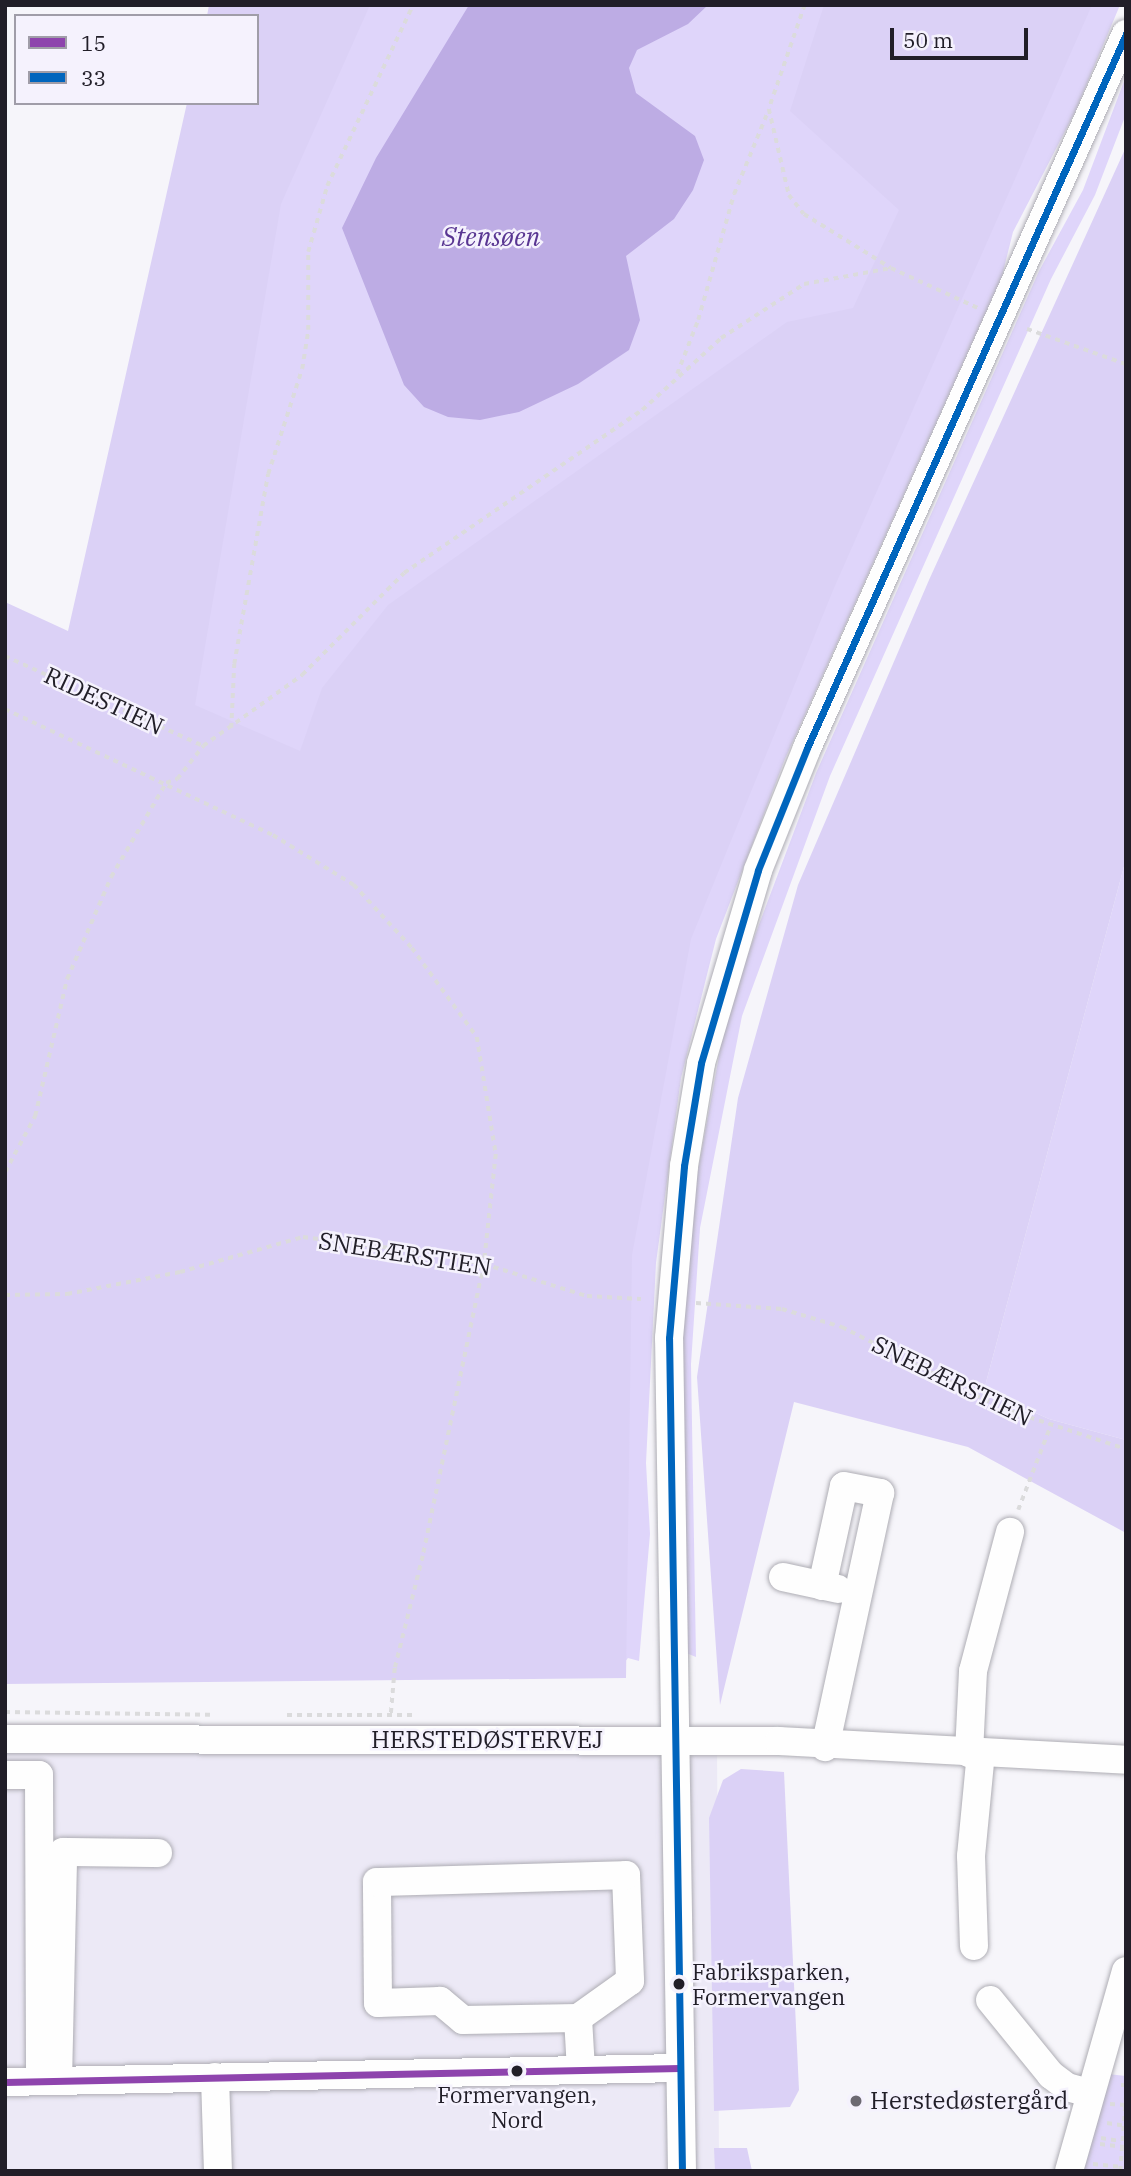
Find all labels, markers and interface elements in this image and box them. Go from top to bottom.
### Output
legend [14,14,259,105]
scale bar [893,14,1031,58]
text: 50 m [903,26,953,54]
text: 15 [81,29,106,57]
text: 33 [81,64,106,92]
water label: Stensøen [442,221,540,253]
street label: RIDESTIEN [40,661,168,741]
street label: SNEBÆRSTIEN [317,1226,493,1282]
street label: SNEBÆRSTIEN [867,1330,1037,1432]
street label: HERSTEDØSTERVEJ [371,1726,603,1754]
place label: Fabriksparken, Formervangen [692,1958,850,2010]
marker: Fabriksparken, Formervangen [672,1977,686,1991]
marker: Formervangen, Nord [510,2064,524,2078]
place label: Formervangen, Nord [437,2081,597,2132]
place label: Herstedøstergård [870,2087,1068,2115]
marker: Herstedøstergård [848,2093,864,2109]

